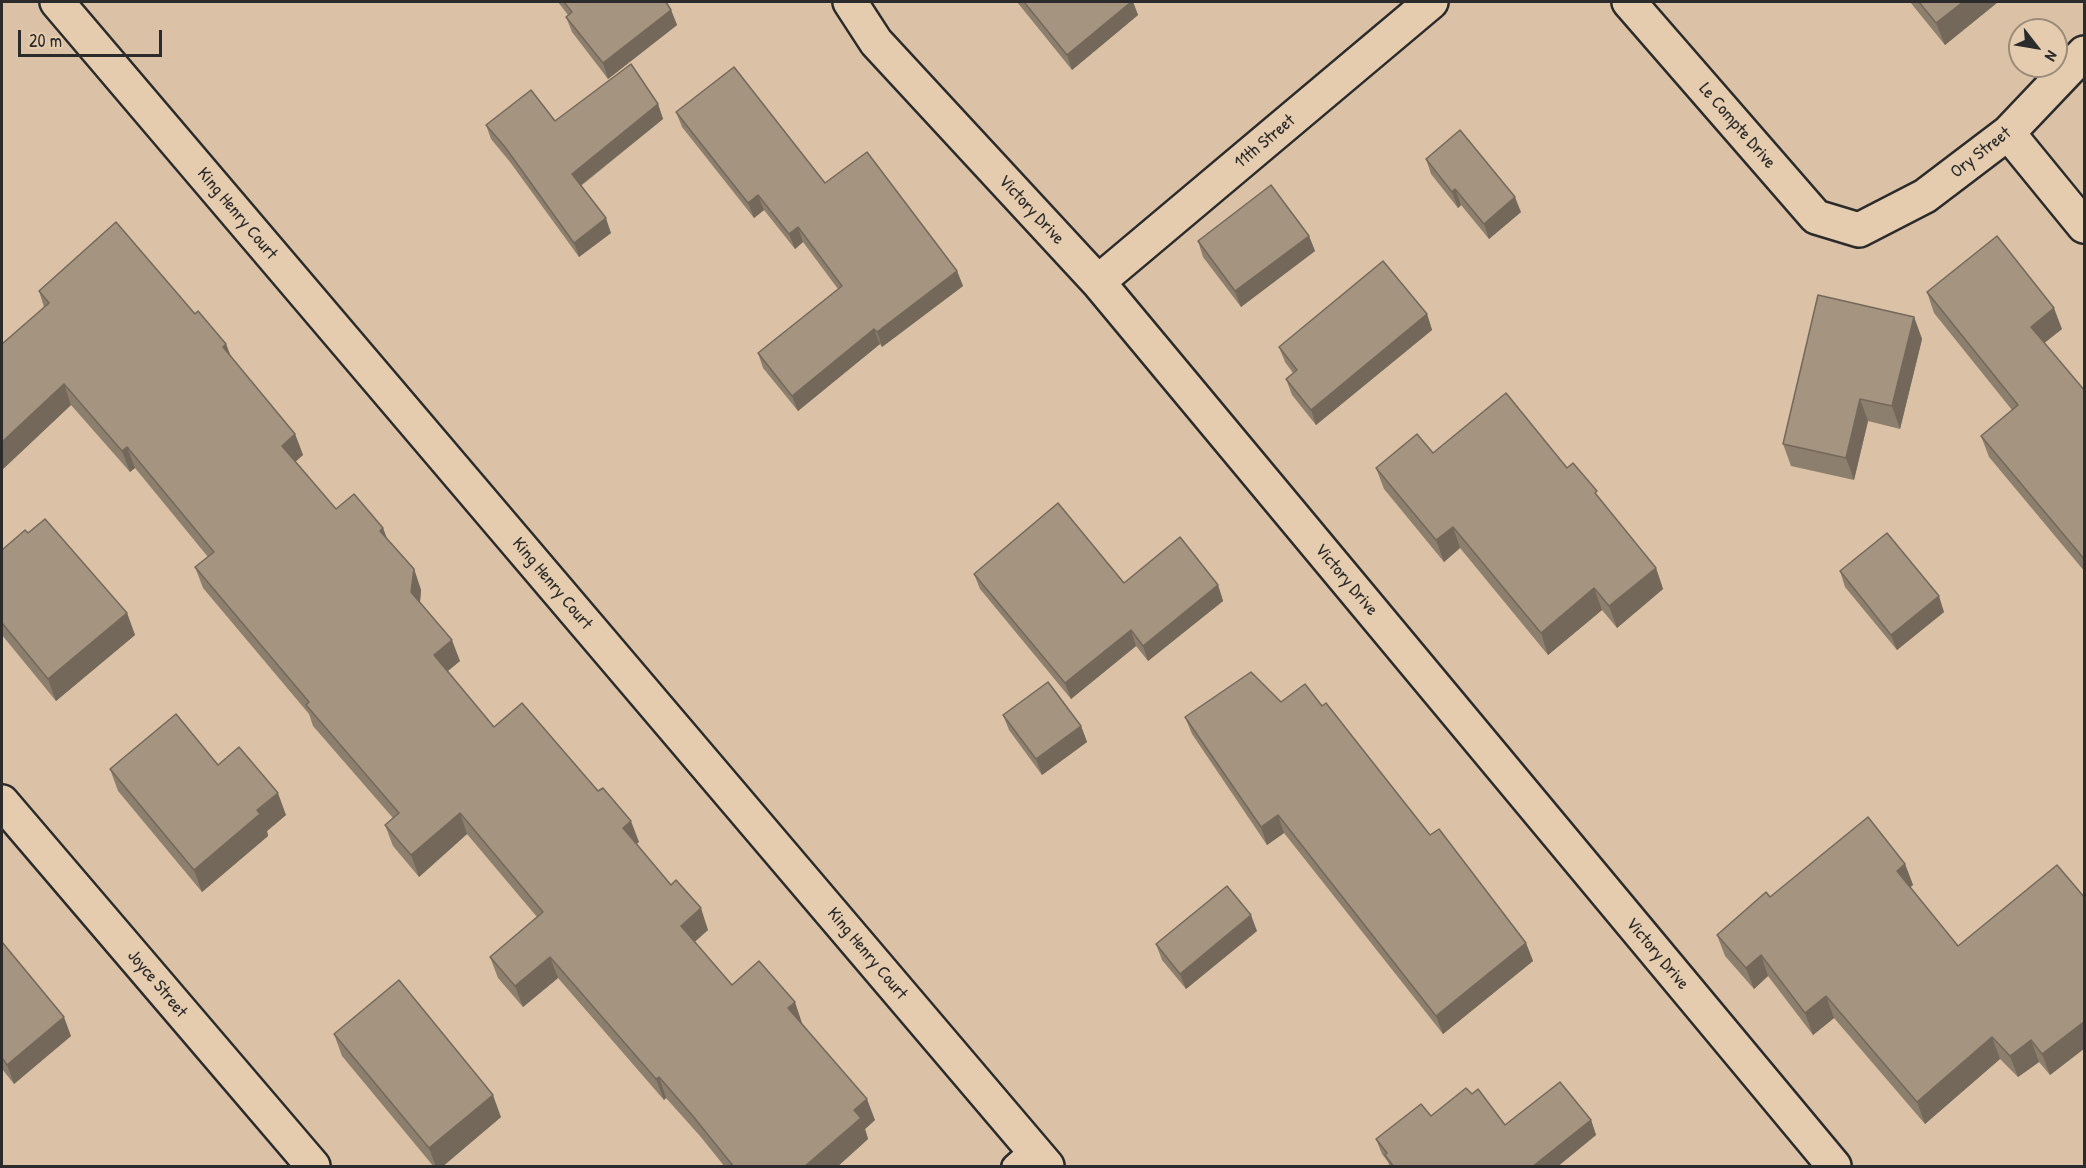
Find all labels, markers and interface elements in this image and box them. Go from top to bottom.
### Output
scale bar [21,18,165,56]
north arrow [2008,18,2068,78]
text: 20 m [29,28,62,53]
text: N [2040,47,2063,66]
street label: Le Compte Drive [1694,79,1780,173]
street label: 11th Street [1230,110,1300,174]
street label: Ory Street [1947,123,2015,183]
street label: King Henry Court [192,164,282,264]
street label: Victory Drive [993,171,1069,249]
street label: King Henry Court [507,534,597,634]
street label: Victory Drive [1310,540,1382,620]
street label: King Henry Court [822,904,912,1004]
street label: Victory Drive [1621,914,1693,994]
street label: Joyce Street [122,946,192,1022]

